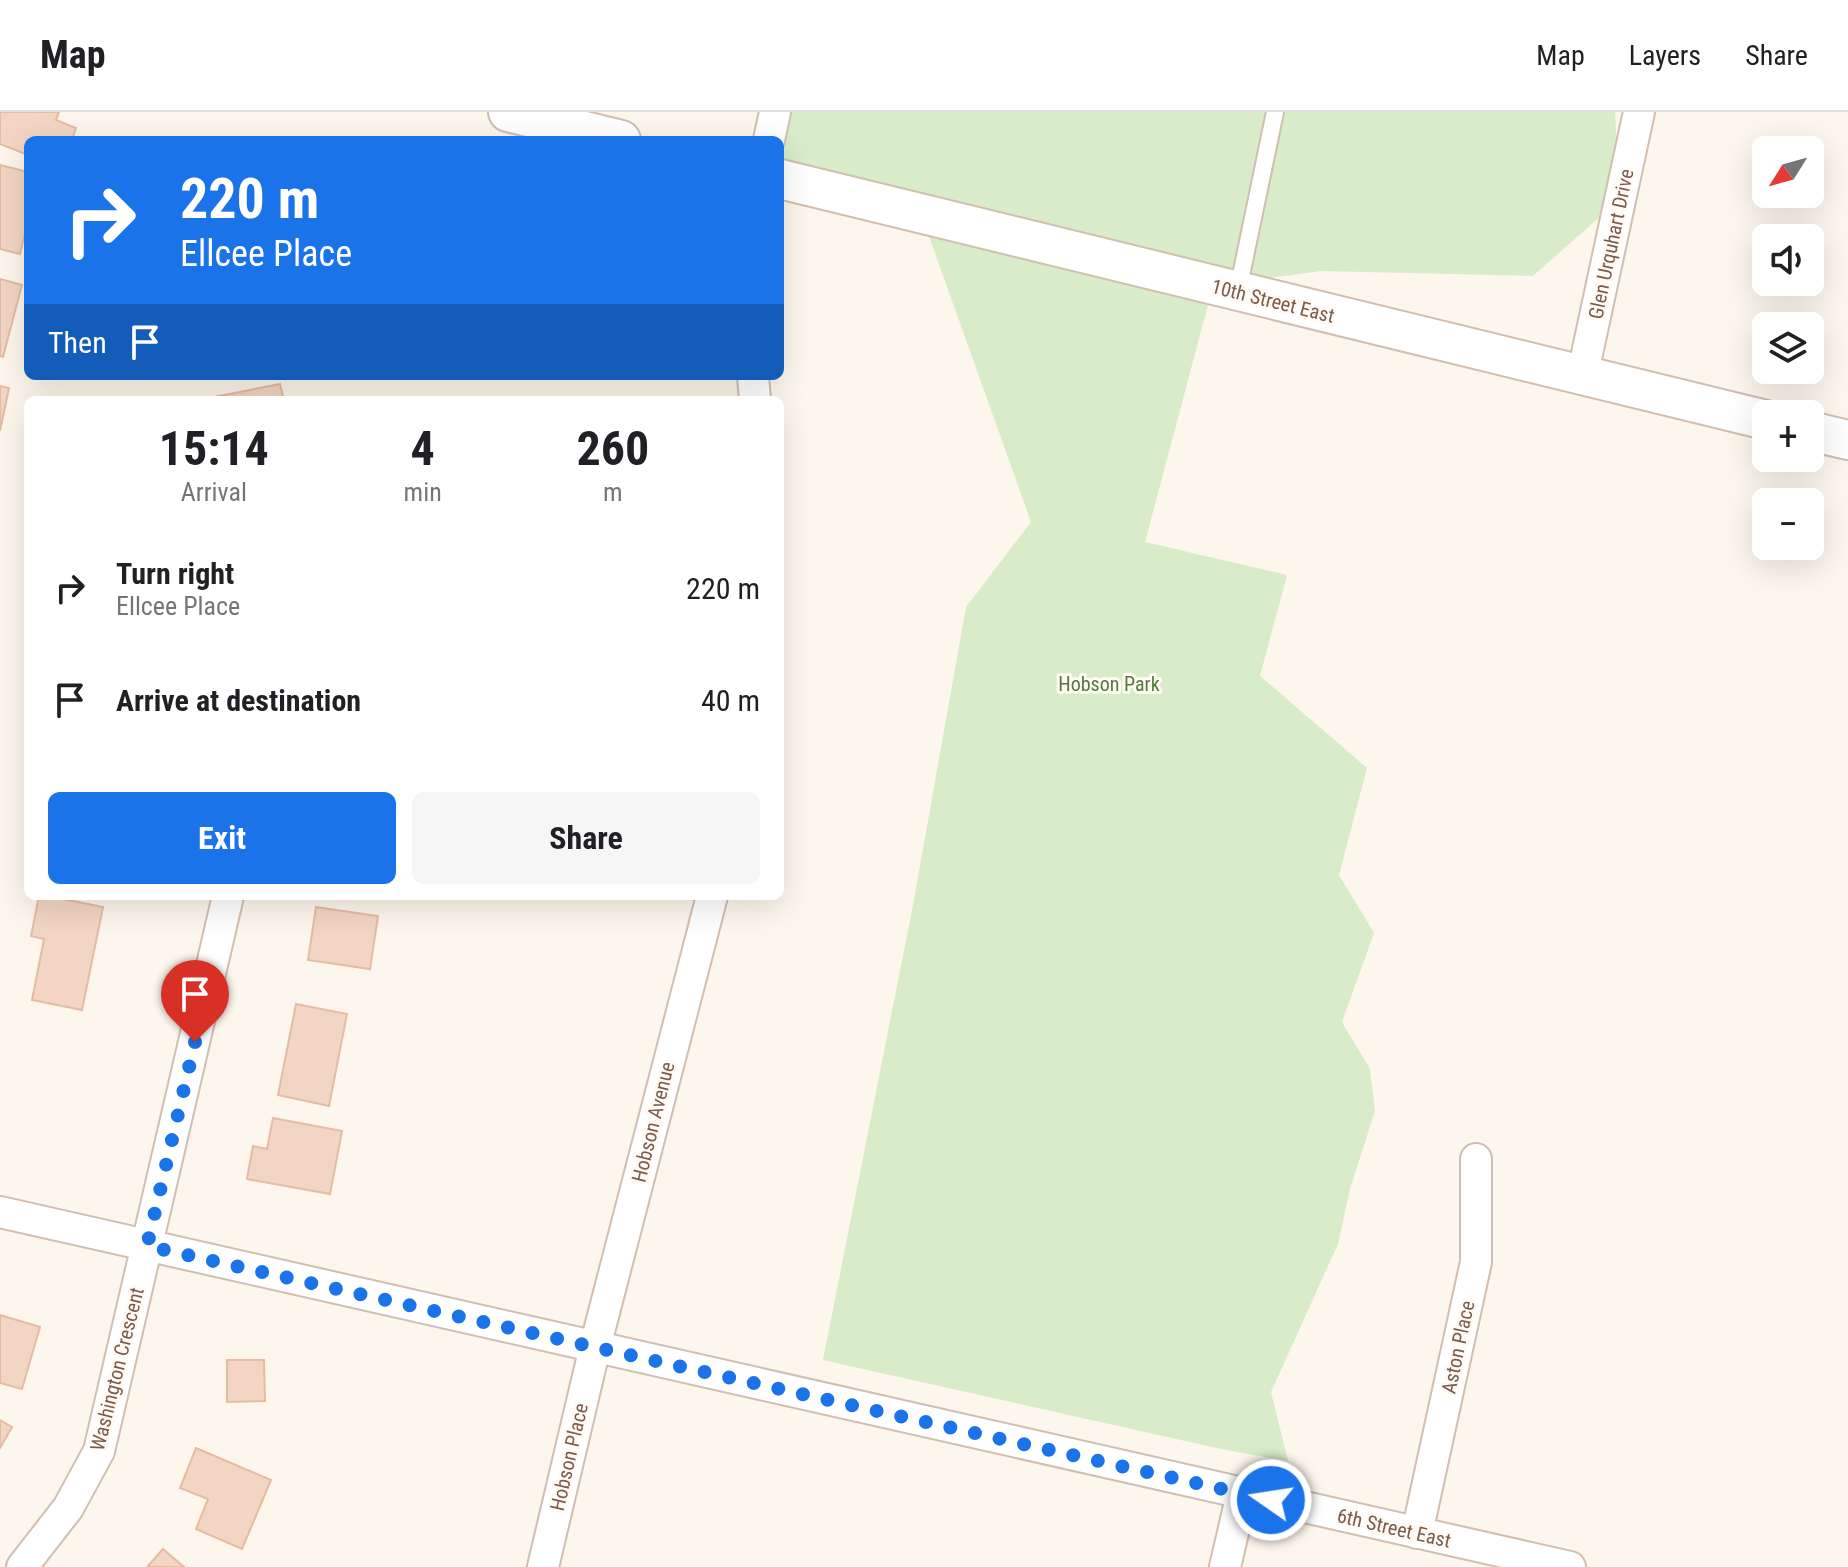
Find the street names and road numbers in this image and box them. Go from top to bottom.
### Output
street label: Glen Urquhart Drive [1583,167,1639,321]
street label: 10th Street East [1209,274,1337,328]
street label: Hobson Avenue [626,1059,680,1185]
street label: Washington Crescent [85,1285,149,1453]
street label: Aston Place [1436,1298,1480,1396]
street label: Hobson Place [545,1401,593,1513]
street label: 6th Street East [1335,1503,1453,1553]

